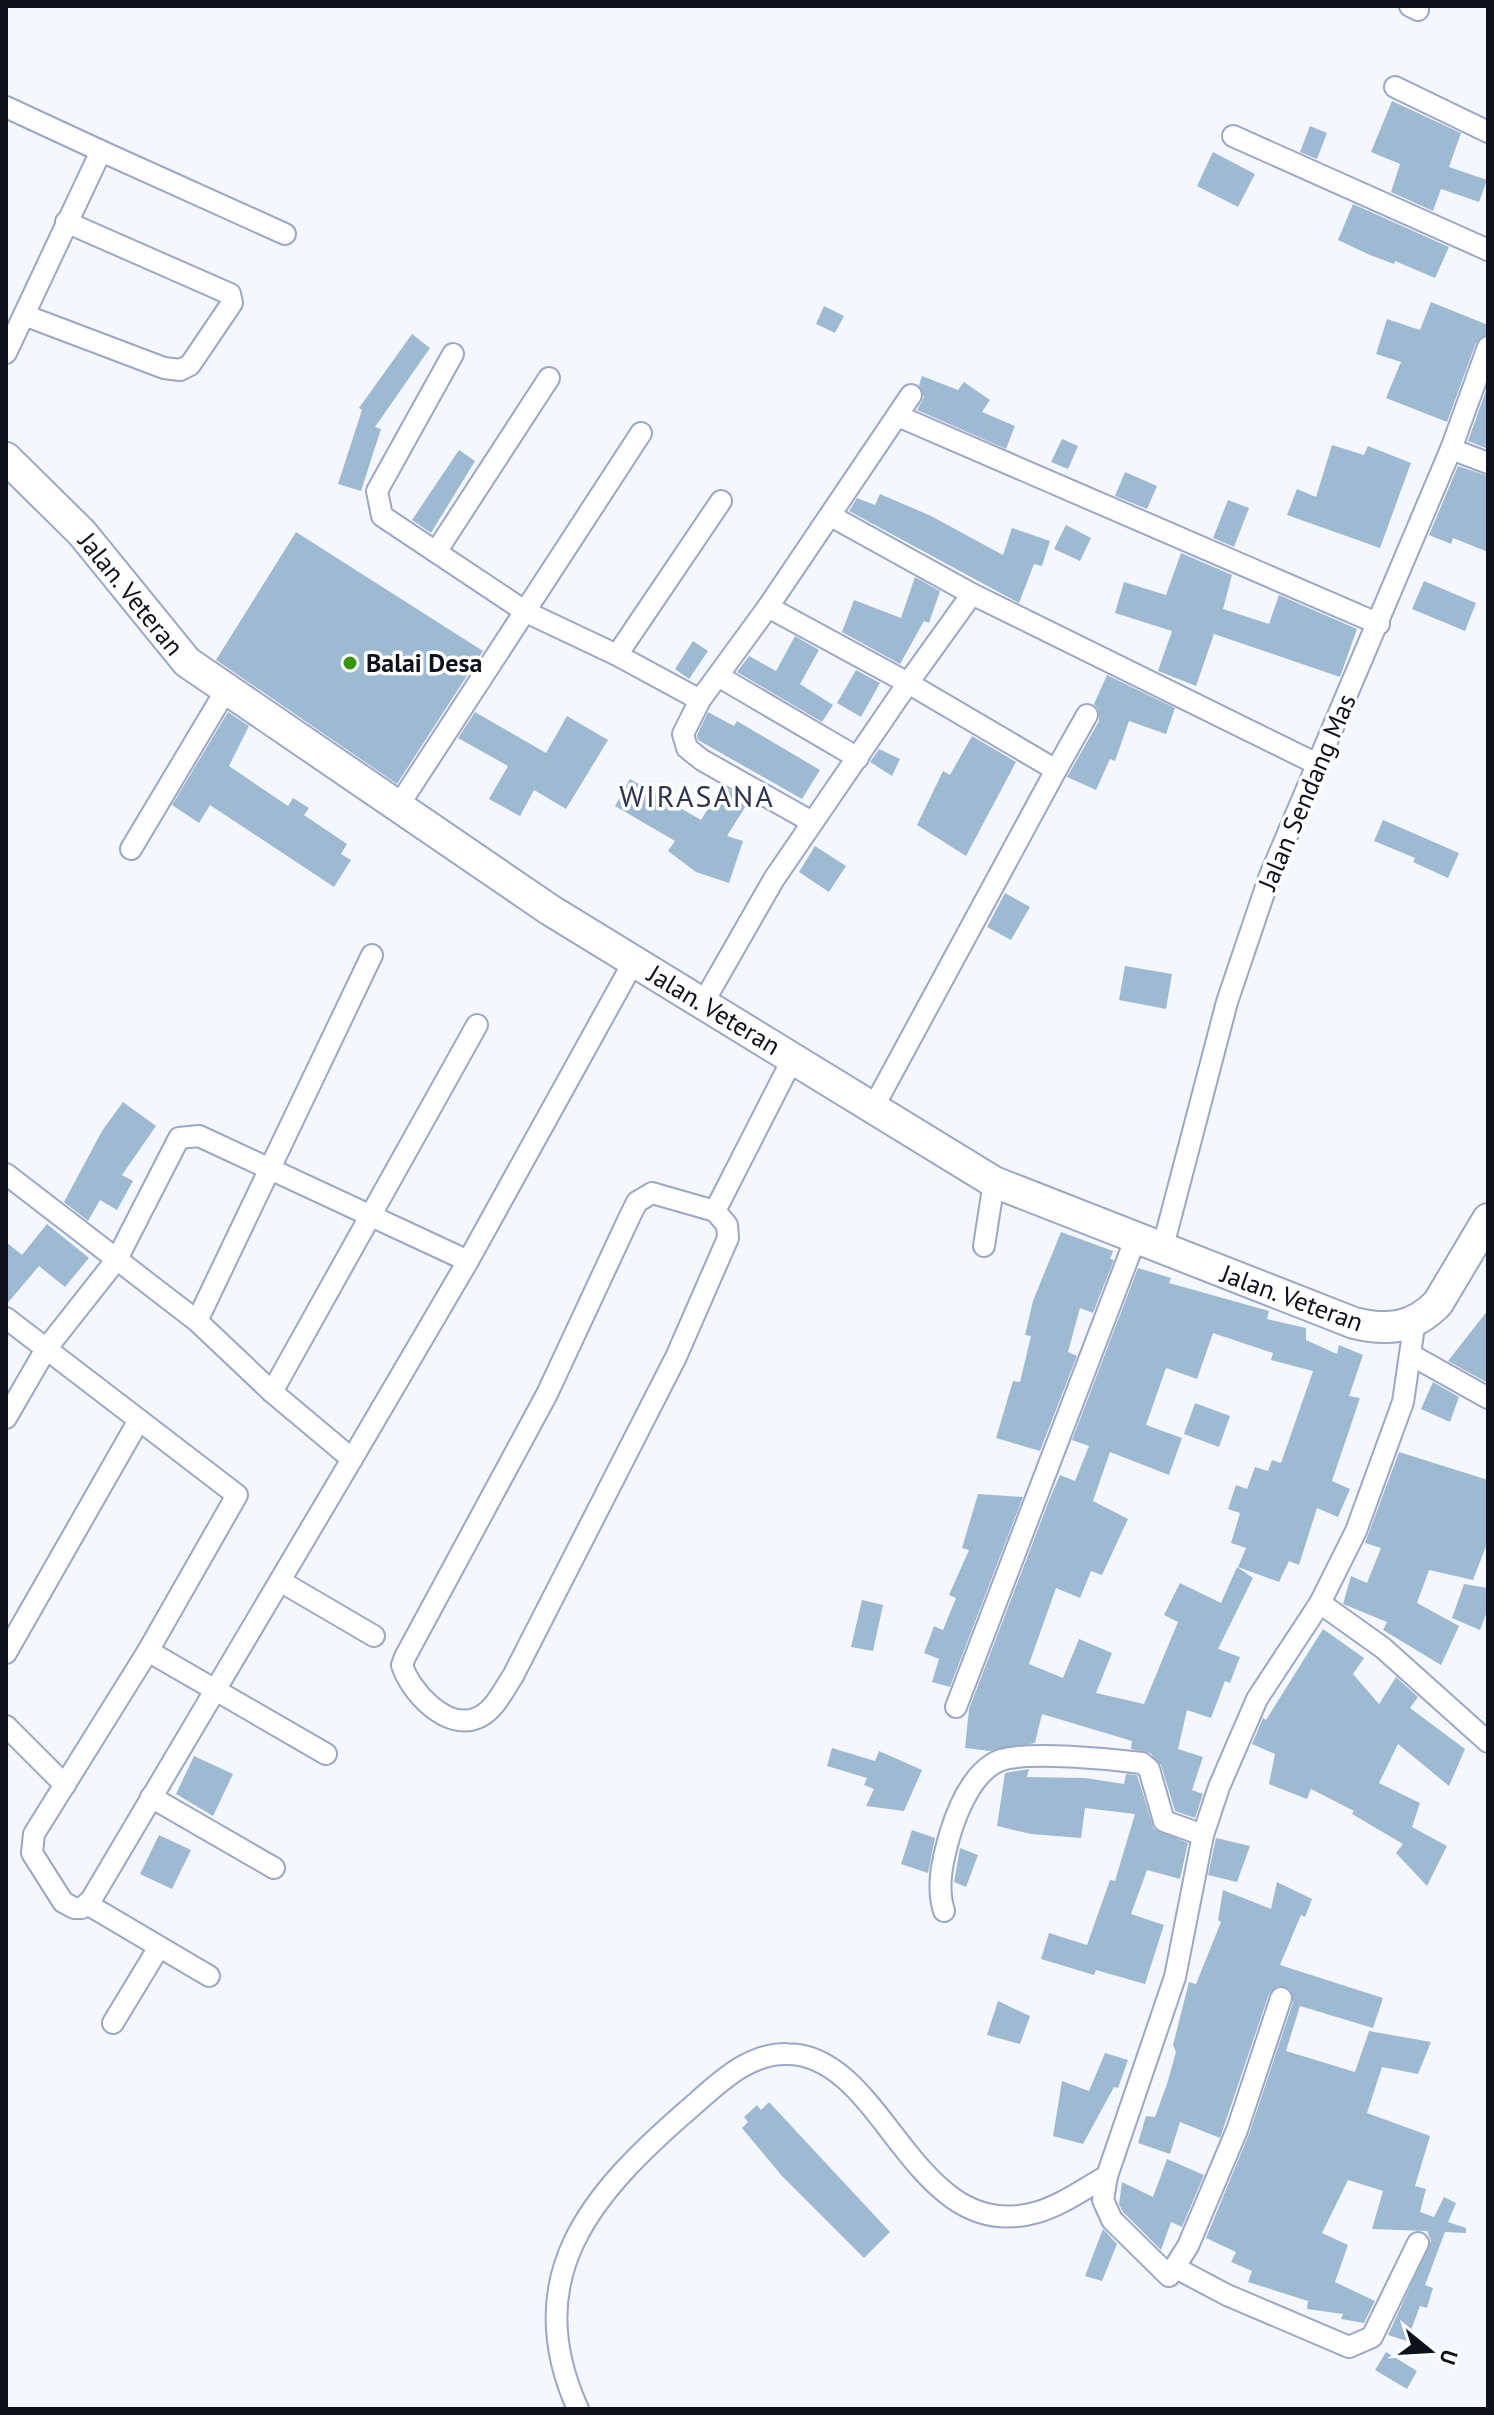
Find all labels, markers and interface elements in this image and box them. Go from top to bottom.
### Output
street label: Jalan. Veteran [71,525,191,662]
place label: Balai Desa [366,646,482,679]
marker: Balai Desa [341,654,359,672]
street label: Jalan Sendang Mas [1250,689,1363,896]
district label: WIRASANA [619,776,775,815]
street label: Jalan. Veteran [641,957,787,1062]
street label: Jalan. Veteran [1216,1256,1368,1339]
north arrow [1390,2311,1470,2391]
text: U [1434,2346,1464,2368]

